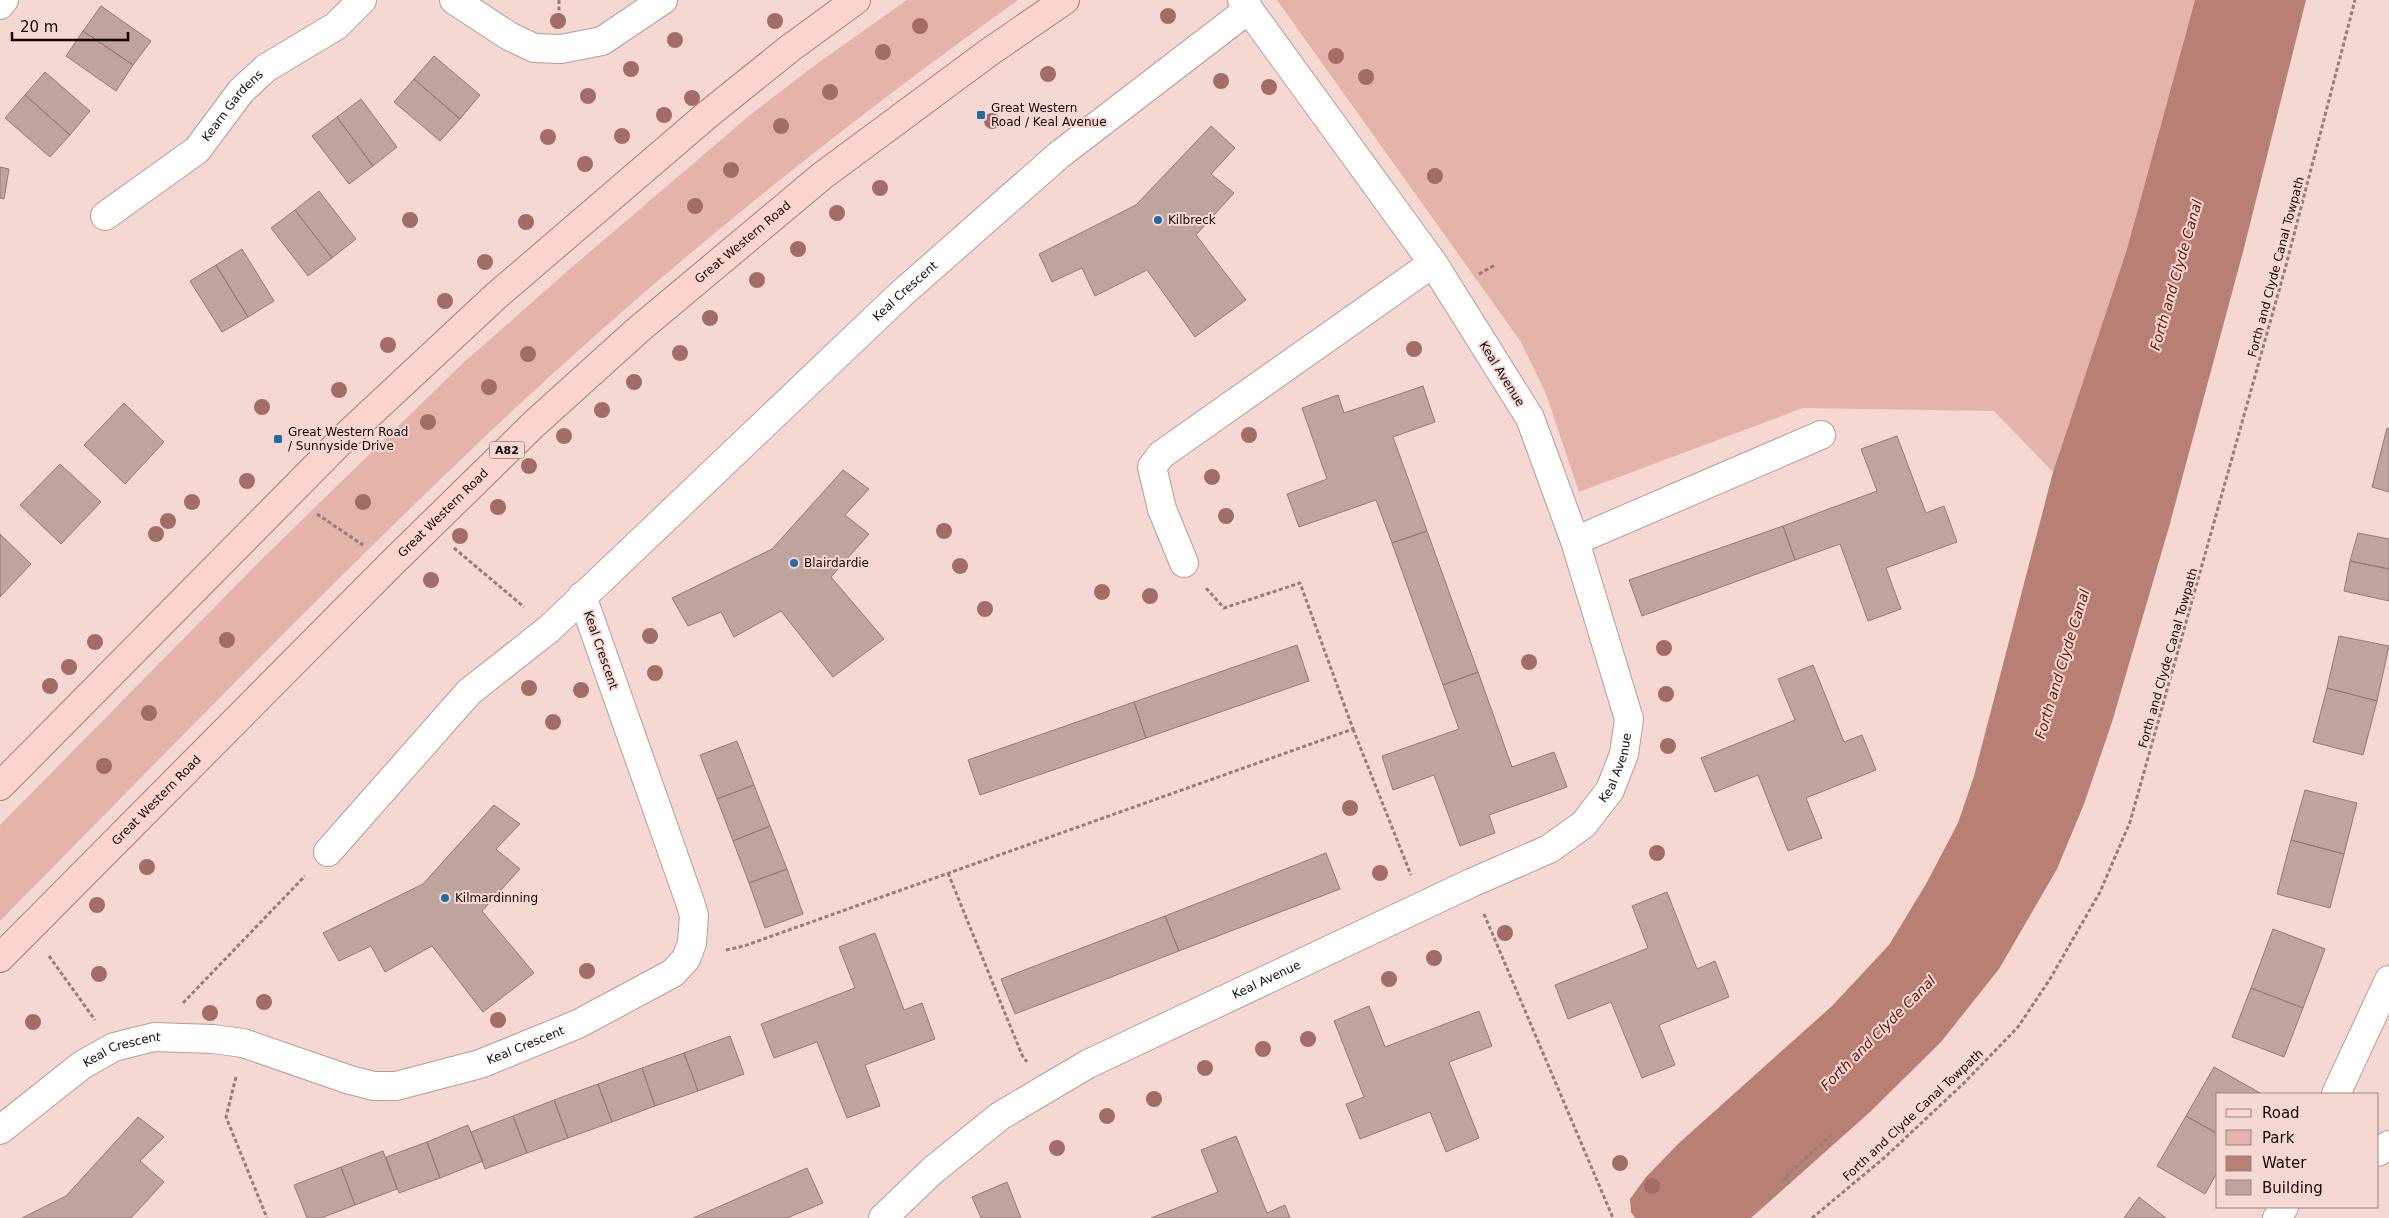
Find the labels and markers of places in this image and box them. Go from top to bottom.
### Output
place label: Great Western Road / Keal Avenue [991,101,1107,129]
marker: Great Western Road / Keal Avenue [975,109,987,121]
place label: Kilbreck [1168,213,1216,227]
marker: Kilbreck [1152,214,1164,226]
place label: Great Western Road / Sunnyside Drive [288,425,408,453]
marker: Great Western Road / Sunnyside Drive [272,433,284,445]
place label: Blairdardie [804,556,869,570]
marker: Blairdardie [788,557,800,569]
place label: Kilmardinning [455,891,538,905]
marker: Kilmardinning [439,892,451,904]

